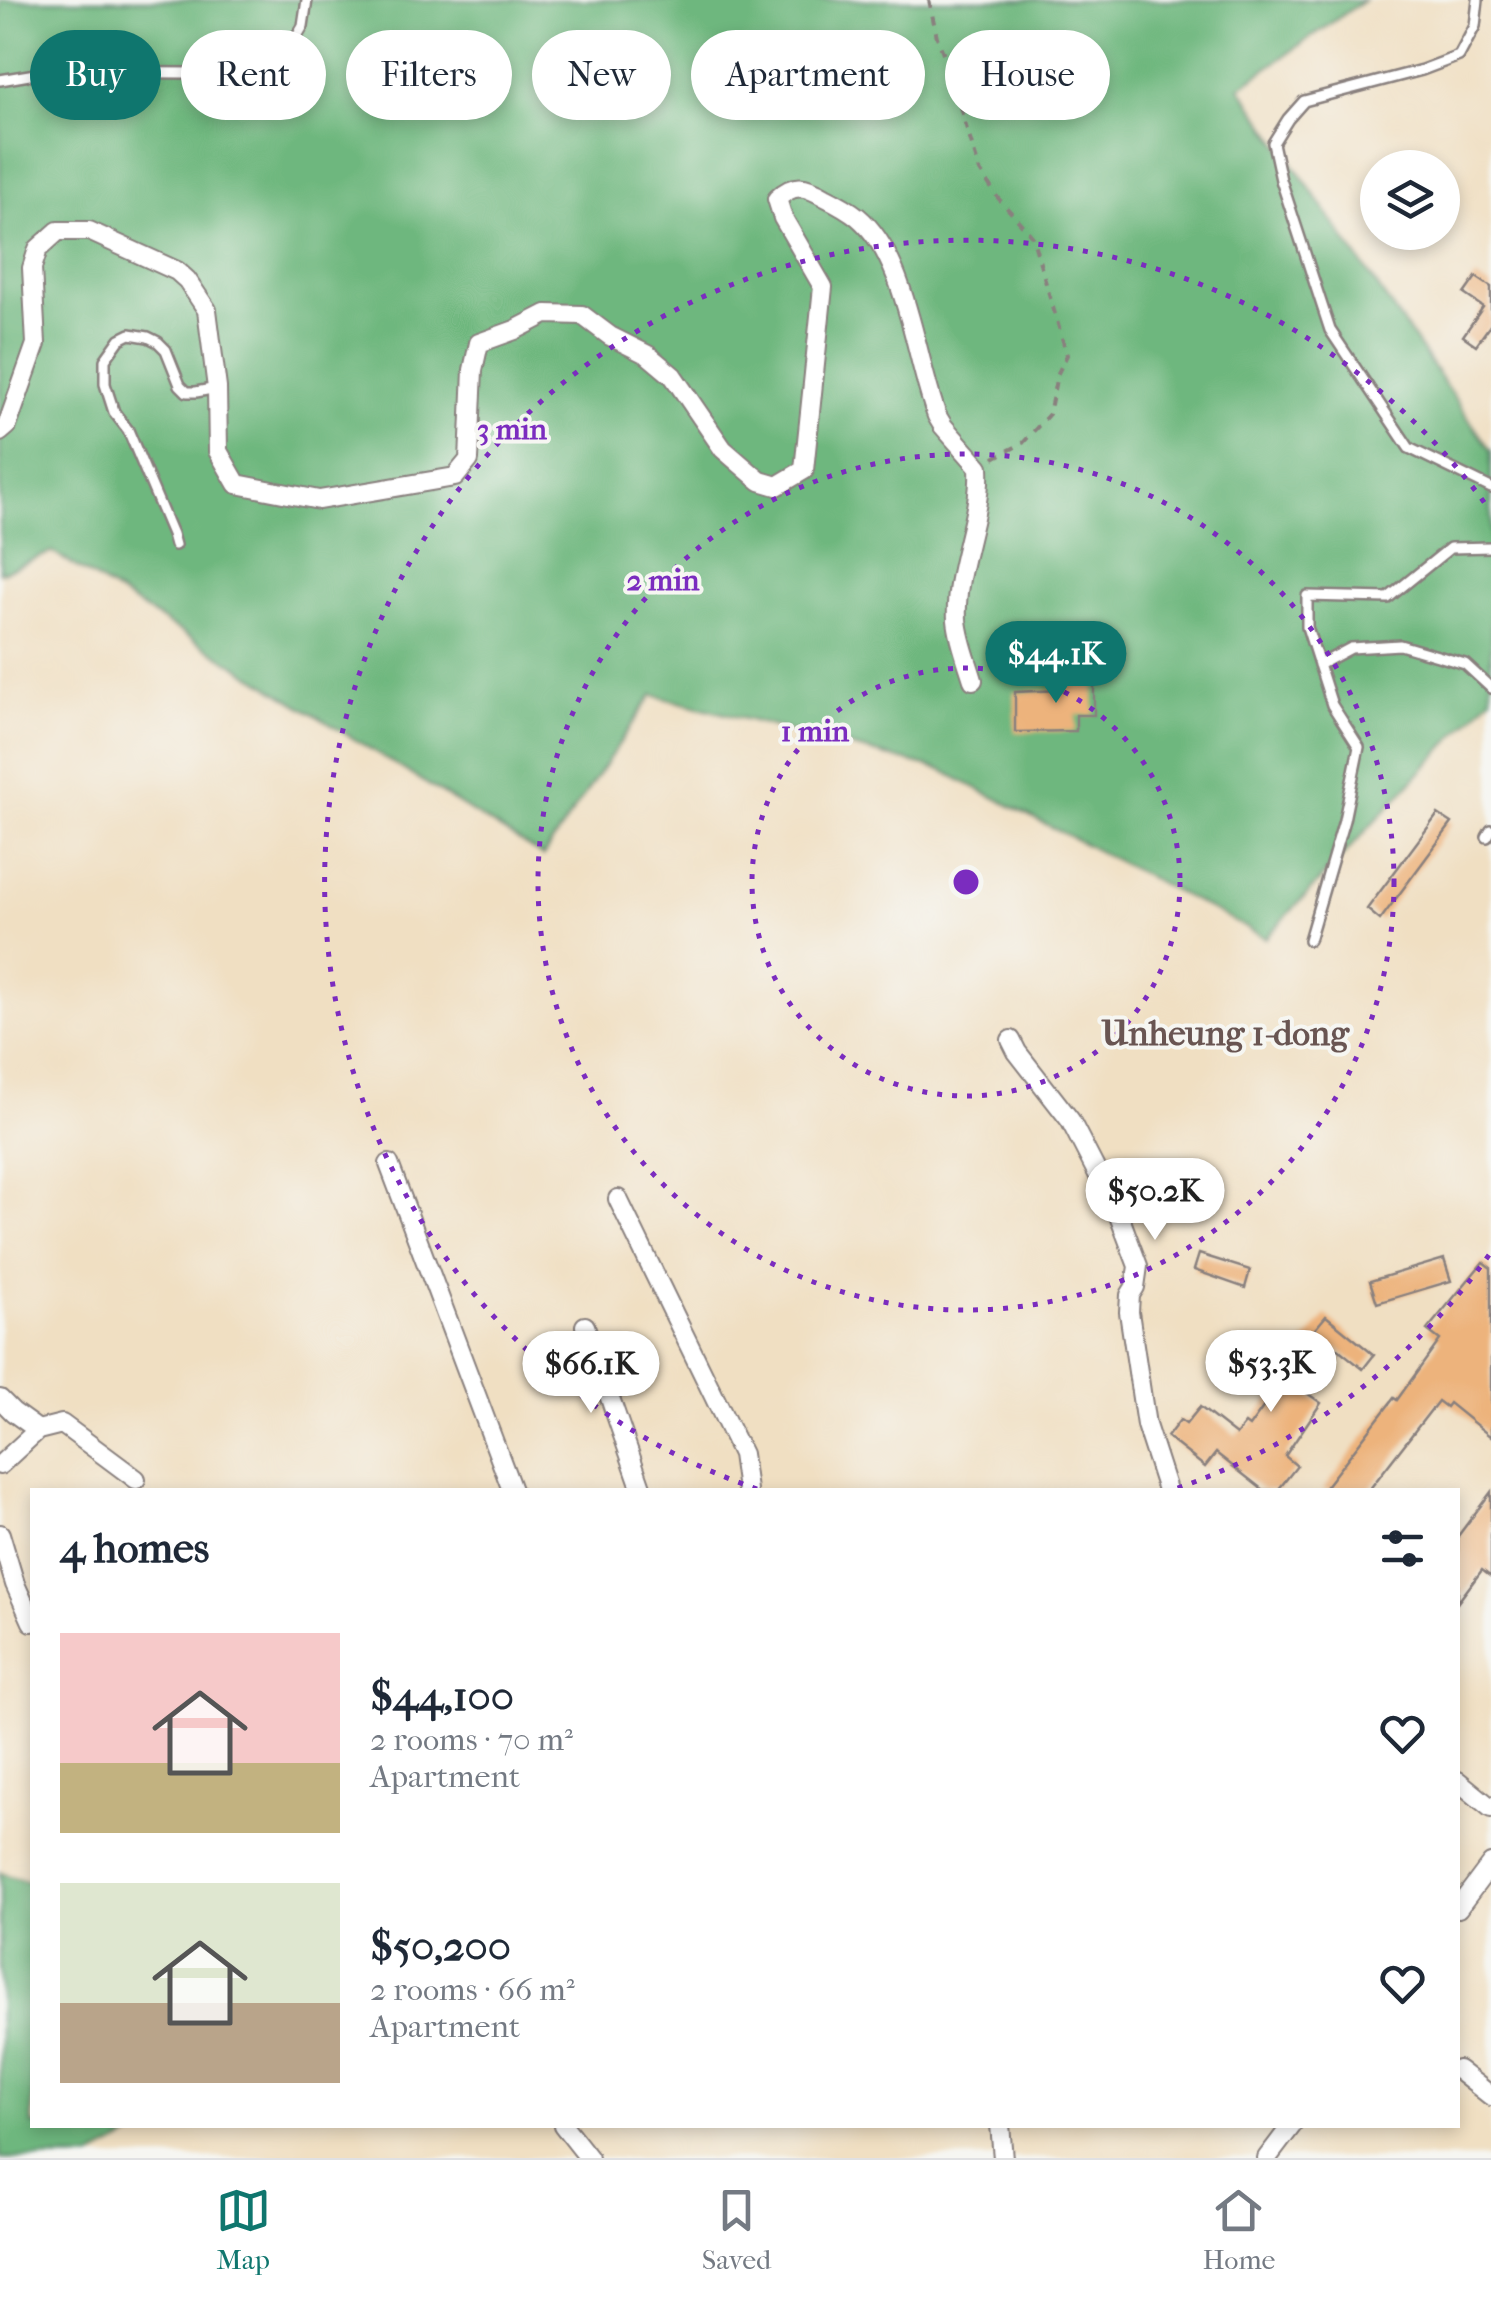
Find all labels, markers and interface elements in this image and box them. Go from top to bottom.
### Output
chip: Buy [30,30,161,120]
chip: Rent [181,30,326,120]
chip: Filters [346,30,512,120]
chip: New [532,30,671,120]
chip: Apartment [691,30,925,120]
chip: House [945,30,1110,120]
map controls [1360,150,1460,250]
button: layers [1360,150,1460,250]
text: 3 min [477,412,548,447]
text: 2 min [626,563,700,598]
pin: $44.1K [975,621,1137,706]
text: $44.1K [1007,635,1105,672]
text: 1 min [781,714,850,749]
centre of rings [948,864,984,900]
district label: Unheung 1-dong [1101,1013,1350,1054]
pin: $50.2K [1074,1158,1236,1243]
text: $50.2K [1108,1172,1202,1209]
pin: $53.3K [1190,1330,1352,1415]
pin: $66.1K [510,1331,672,1416]
text: $53.3K [1227,1344,1315,1381]
text: $66.1K [544,1345,638,1382]
icon: filters [1375,1521,1430,1576]
text: 4 homes [60,1524,209,1573]
text: $44,100 [370,1672,514,1721]
icon: home [140,1673,260,1793]
icon: heart [1375,1706,1430,1761]
text: 2 rooms · 70 m² [370,1721,573,1758]
text: Apartment [370,1758,520,1795]
text: $50,200 [370,1922,511,1971]
icon: home [140,1923,260,2043]
icon: heart [1375,1956,1430,2011]
text: 2 rooms · 66 m² [370,1971,575,2008]
text: Apartment [370,2008,520,2045]
tab: Map [216,2183,271,2276]
tab: Saved [702,2183,771,2276]
tab: Home [1203,2183,1275,2276]

